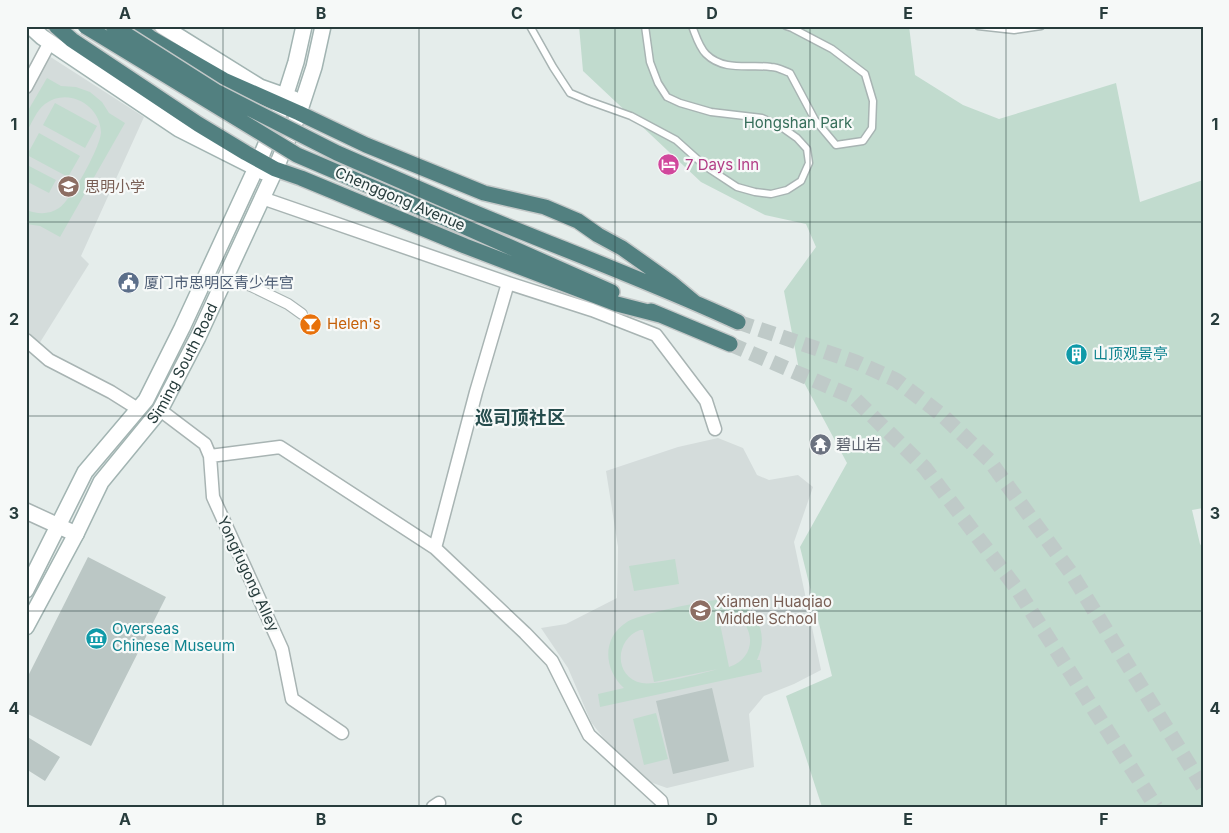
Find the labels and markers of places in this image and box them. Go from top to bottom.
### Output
hotel icon: 7 Days Inn [657,153,681,177]
place label: 7 Days Inn [685,155,759,174]
school or university icon: 思明小学 [57,175,81,199]
place label: 思明小学 [85,177,145,196]
public building icon: 厦门市思明区青少年宫 [116,271,140,295]
place label: 厦门市思明区青少年宫 [144,273,294,292]
bar icon: Helen's [299,312,323,336]
place label: Helen's [327,314,381,333]
building icon: 山顶观景亭 [1065,342,1089,366]
place label: 山顶观景亭 [1093,344,1168,363]
temple icon: 碧山岩 [808,433,832,457]
place label: 碧山岩 [836,435,881,454]
place label: Xiamen Huaqiao Middle School [716,592,832,628]
school or university icon: Xiamen Huaqiao Middle School [688,599,712,623]
place label: Overseas Chinese Museum [112,619,235,655]
museum icon: Overseas Chinese Museum [84,626,108,650]

